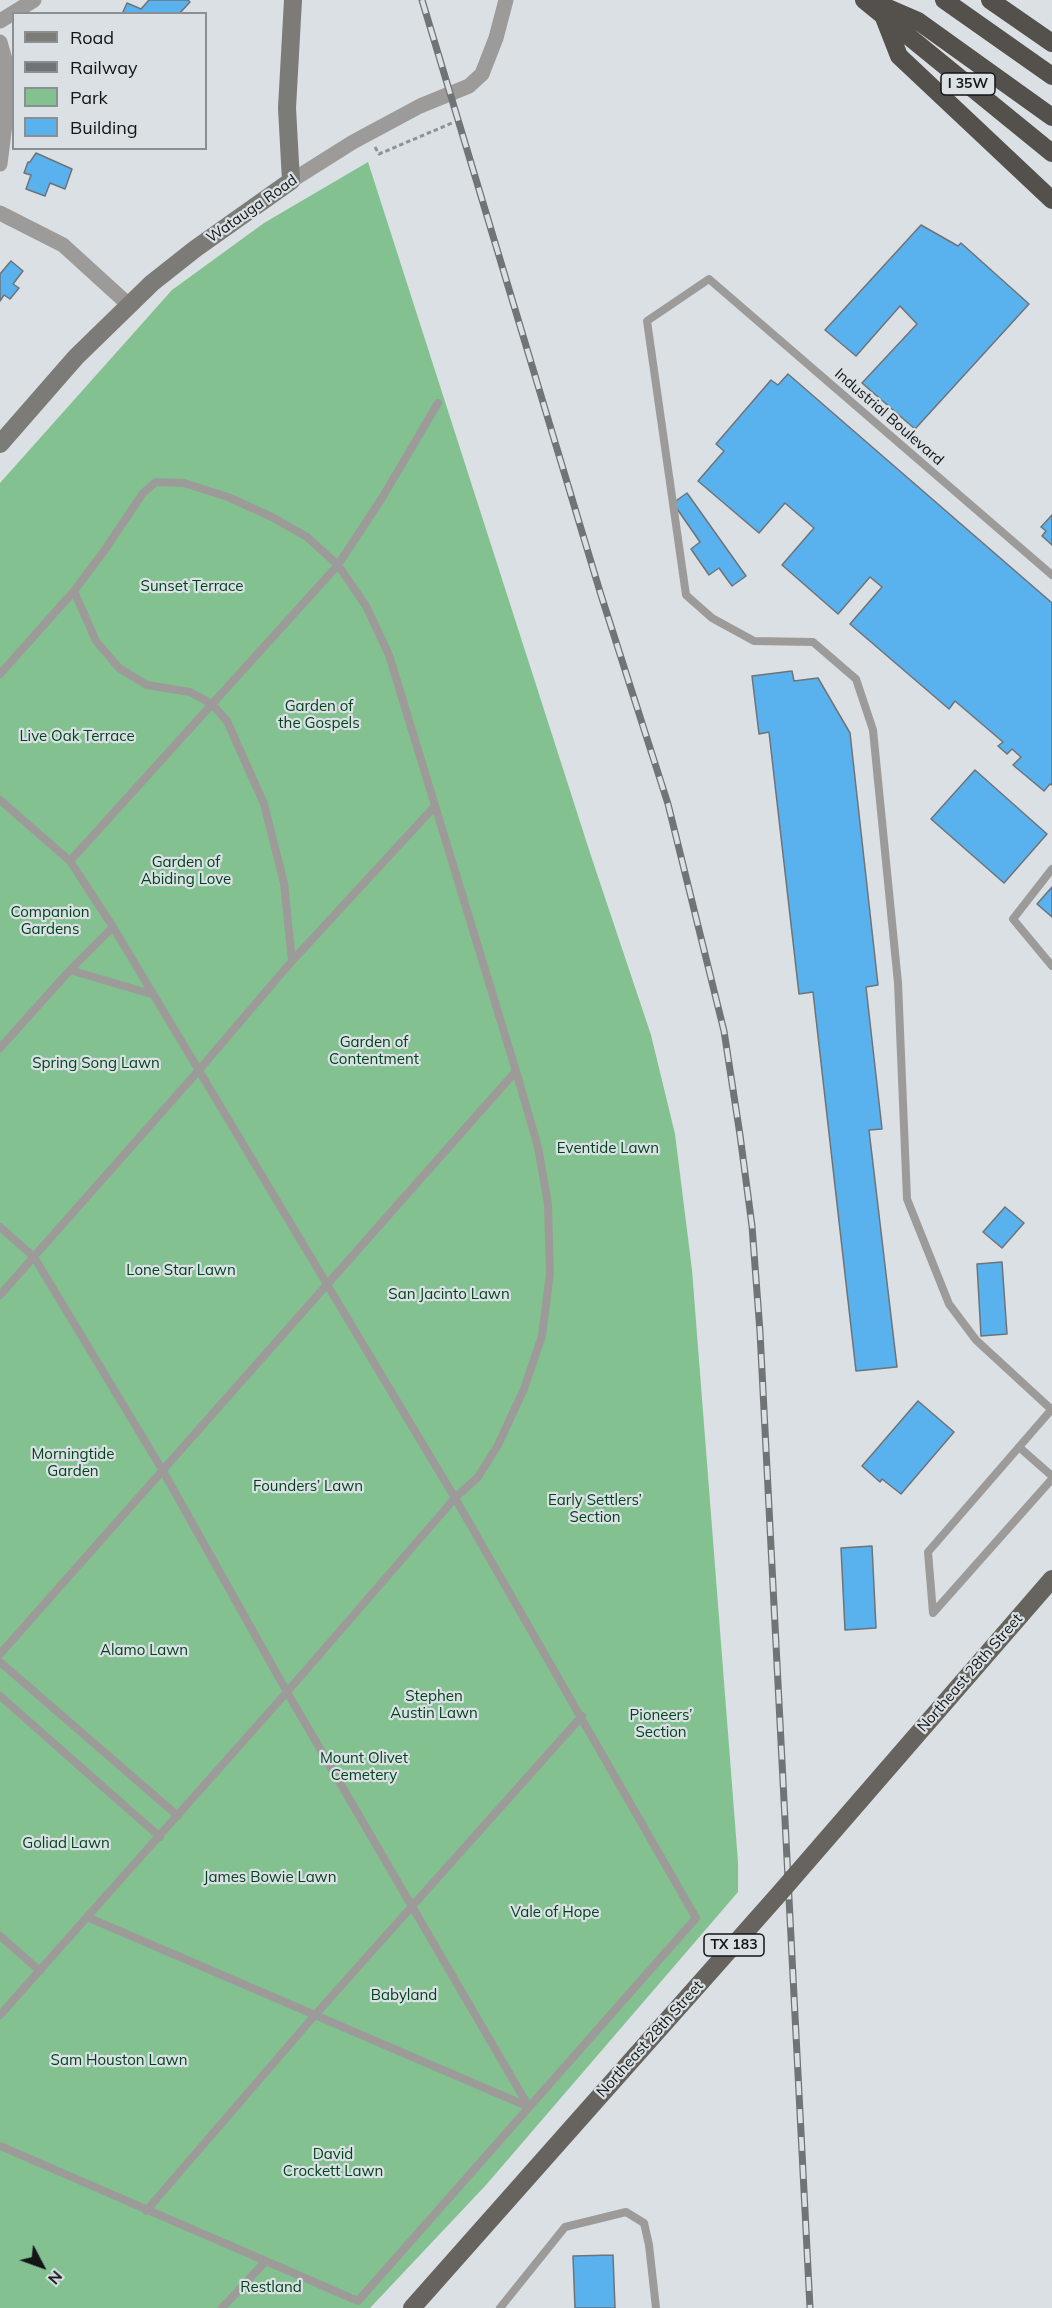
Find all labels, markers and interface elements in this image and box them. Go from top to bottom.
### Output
legend [12,12,207,150]
text: Road [70,26,114,49]
text: Railway [70,56,138,79]
road number: I 35W [941,73,995,95]
text: Park [70,86,108,109]
text: Building [70,116,138,139]
street label: Watauga Road [203,171,301,247]
street label: Industrial Boulevard [831,365,947,469]
park label: Sunset Terrace [141,577,243,595]
park label: Garden of the Gospels [278,697,360,732]
park label: Live Oak Terrace [19,727,135,745]
park label: Garden of Abiding Love [141,853,231,888]
park label: Companion Gardens [10,903,90,938]
park label: Garden of Contentment [329,1033,419,1068]
park label: Spring Song Lawn [32,1054,160,1072]
park label: Eventide Lawn [557,1139,659,1157]
park label: Lone Star Lawn [126,1261,236,1279]
park label: San Jacinto Lawn [388,1285,510,1303]
park label: Morningtide Garden [31,1445,115,1480]
park label: Founders’ Lawn [253,1477,363,1495]
park label: Early Settlers’ Section [548,1491,642,1526]
street label: Northeast 28th Street [914,1610,1026,1736]
park label: Alamo Lawn [100,1641,188,1659]
park label: Stephen Austin Lawn [390,1687,478,1722]
park label: Pioneers’ Section [630,1706,692,1741]
park label: Mount Olivet Cemetery [320,1749,408,1784]
park label: Goliad Lawn [22,1834,110,1852]
park label: James Bowie Lawn [204,1868,336,1886]
park label: Vale of Hope [511,1903,599,1921]
road number: TX 183 [704,1934,764,1956]
street label: Northeast 28th Street [593,1977,707,2101]
park label: Babyland [371,1986,437,2004]
park label: Sam Houston Lawn [51,2051,187,2069]
park label: David Crockett Lawn [283,2145,383,2180]
north arrow [12,2236,72,2296]
text: N [44,2267,67,2289]
park label: Restland [240,2278,302,2296]

